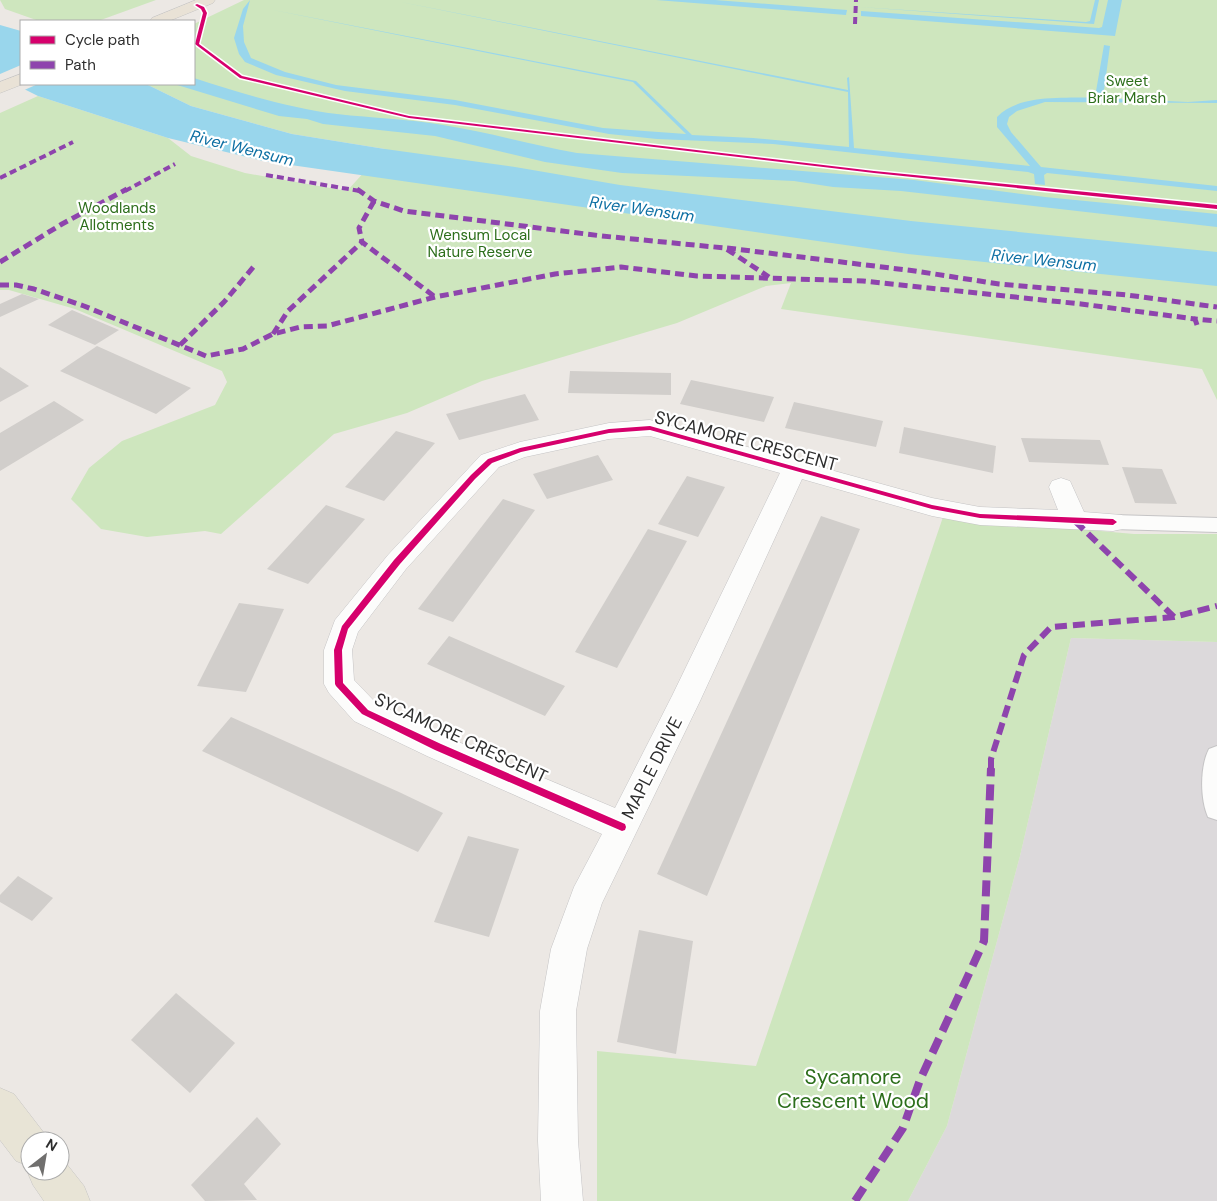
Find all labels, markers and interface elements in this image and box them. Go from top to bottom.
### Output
legend [20,20,195,85]
text: Cycle path [65,30,140,50]
text: Path [65,55,96,75]
park label: Sweet Briar Marsh [1088,71,1166,108]
water label: River Wensum [188,125,296,171]
water label: River Wensum [588,191,696,227]
park label: Woodlands Allotments [78,198,156,235]
park label: Wensum Local Nature Reserve [427,225,533,262]
water label: River Wensum [990,244,1098,276]
street label: SYCAMORE CRESCENT [652,405,840,477]
street label: SYCAMORE CRESCENT [370,687,552,789]
street label: MAPLE DRIVE [616,713,688,823]
park label: Sycamore Crescent Wood [777,1063,929,1115]
north arrow [20,1131,70,1181]
text: N [43,1135,61,1155]

